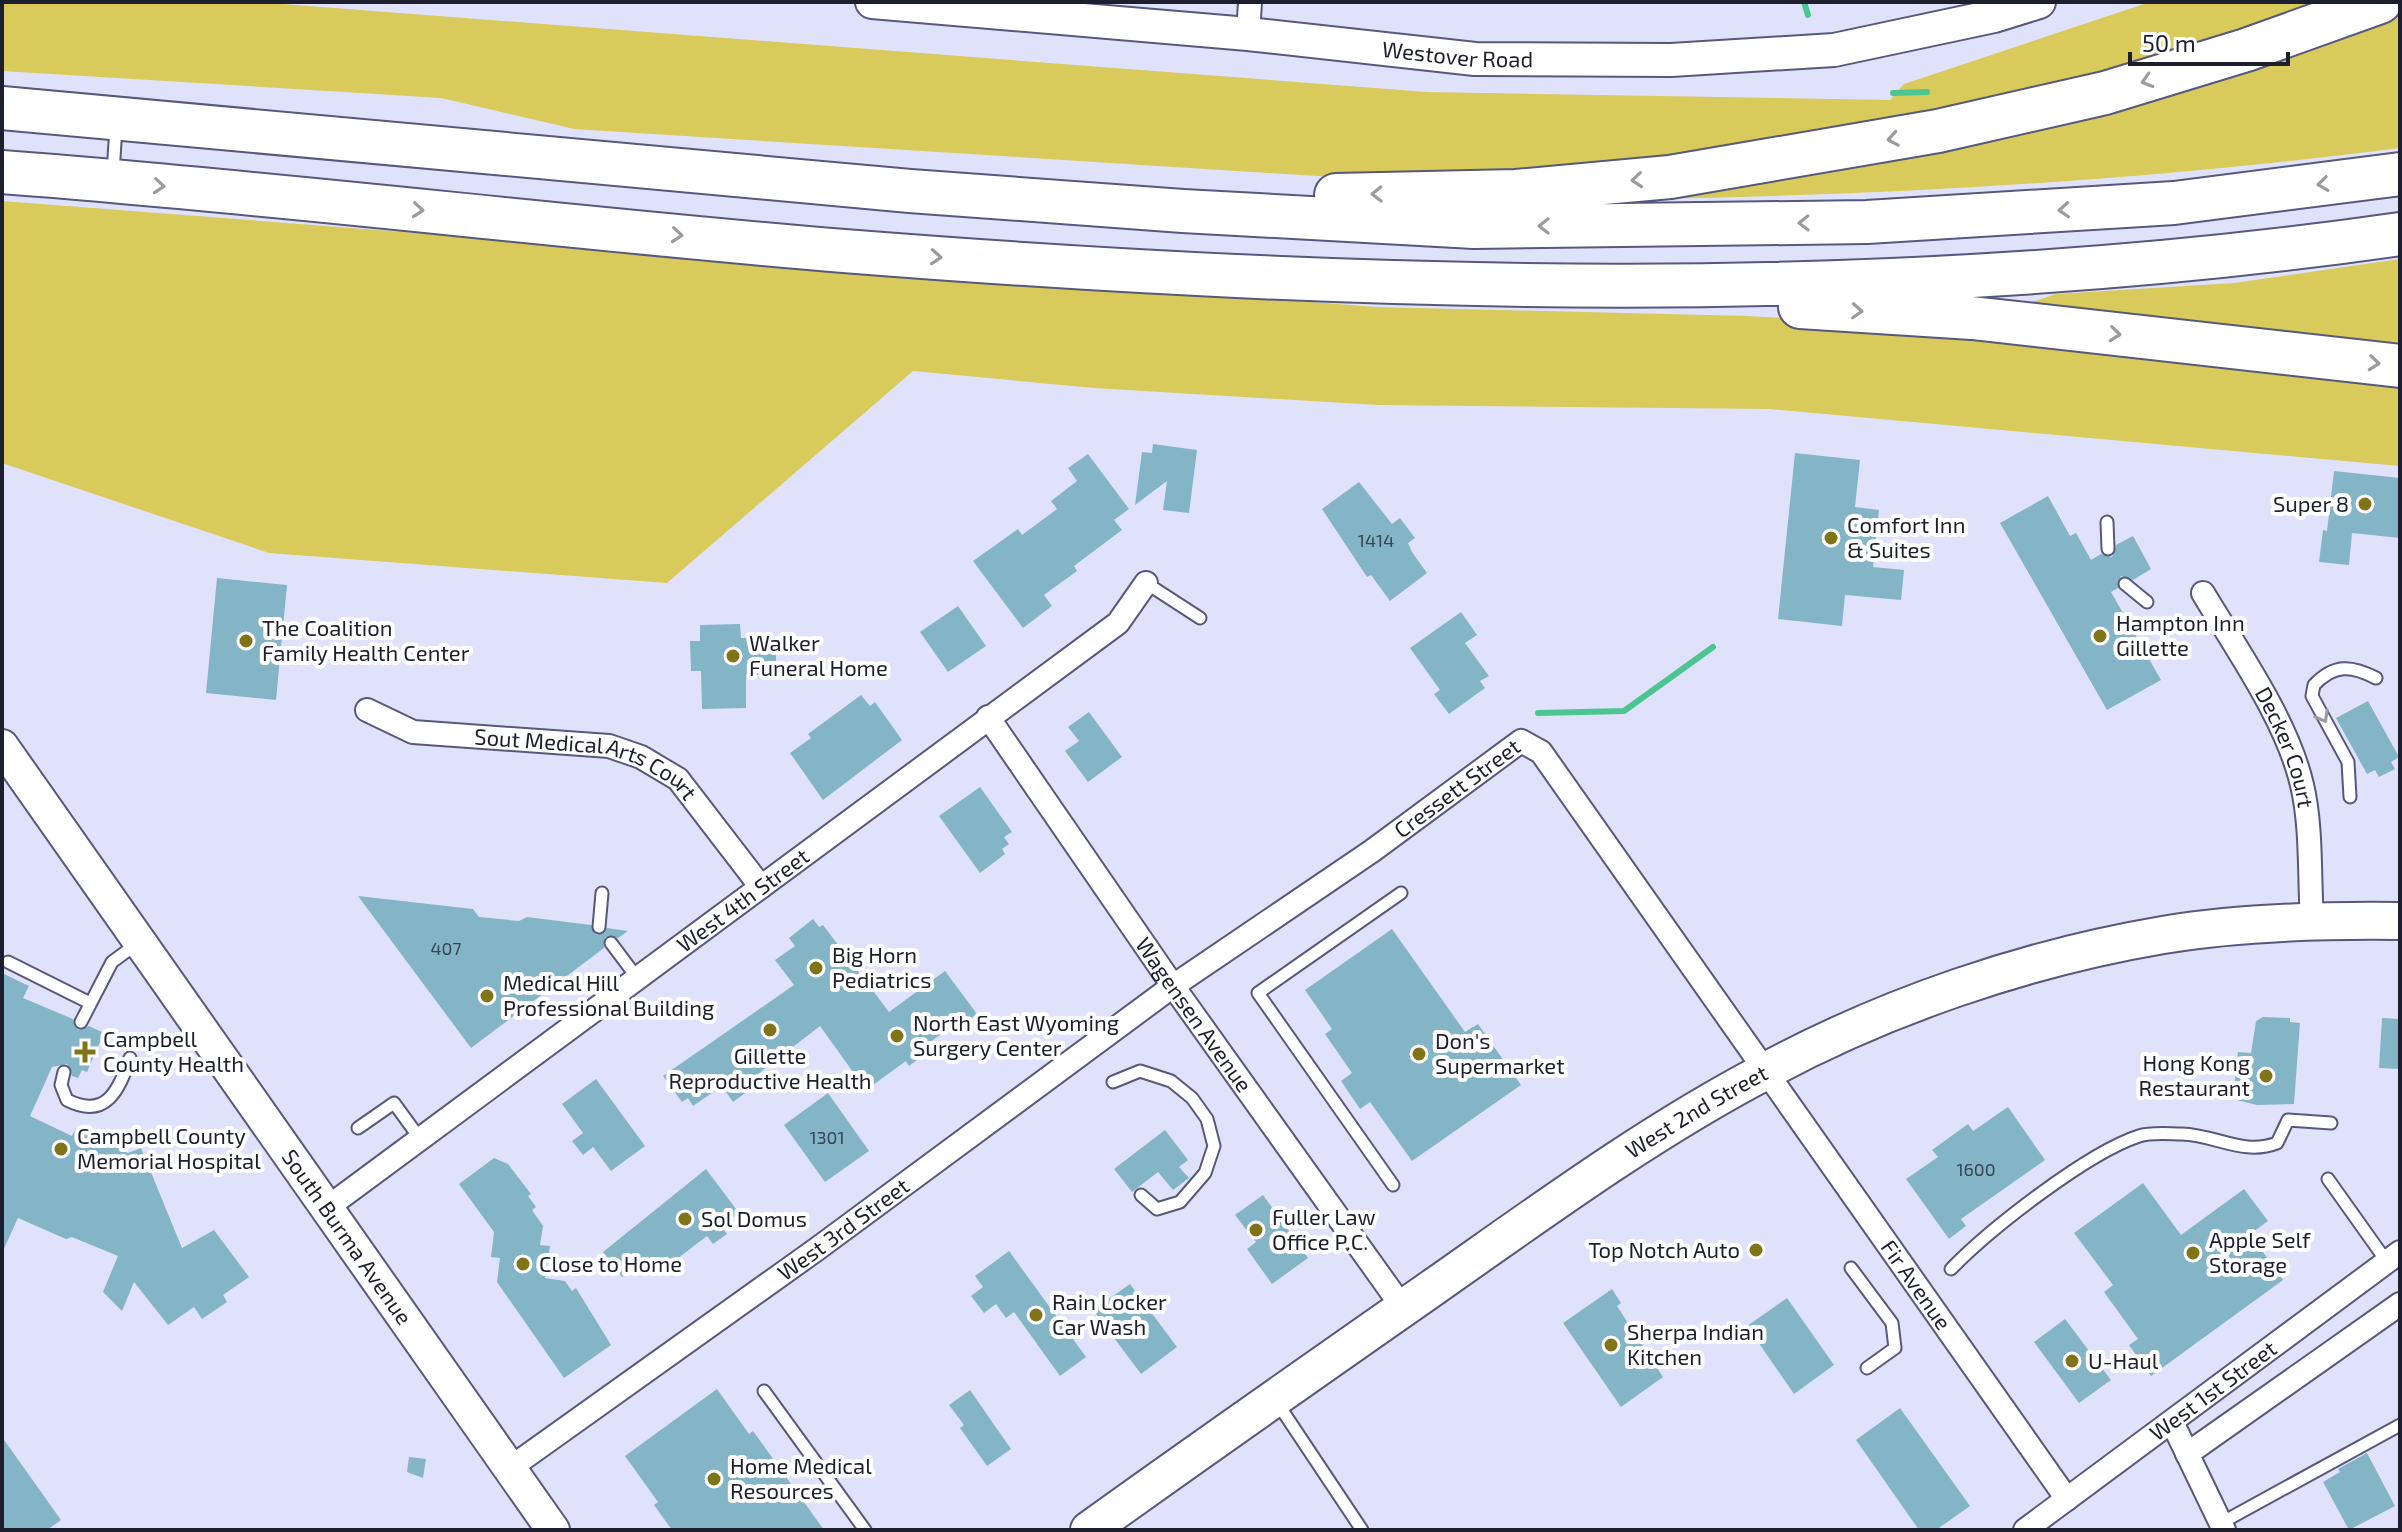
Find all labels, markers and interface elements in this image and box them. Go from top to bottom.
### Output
scale bar [2130,16,2288,66]
text: 50 m [2142,28,2196,57]
street label: Westover Road [1381,35,1533,71]
one-way arrow [2140,72,2154,88]
one-way arrow [1887,130,1900,147]
one-way arrow [1630,171,1643,188]
one-way arrow [2316,175,2329,192]
one-way arrow [153,177,166,194]
one-way arrow [1370,185,1383,202]
one-way arrow [2057,201,2070,218]
one-way arrow [412,202,425,219]
one-way arrow [1797,214,1810,232]
one-way arrow [1537,218,1550,235]
one-way arrow [671,226,684,243]
one-way arrow [930,248,943,265]
one-way arrow [1851,302,1864,319]
one-way arrow [2109,325,2122,342]
one-way arrow [2367,354,2381,371]
place label: Super 8 [2273,490,2349,516]
marker: Super 8 [2356,495,2374,513]
place label: Comfort Inn & Suites [1847,511,1965,562]
house number: 1414 [1358,529,1394,551]
marker: Comfort Inn & Suites [1822,529,1840,547]
place label: Hampton Inn Gillette [2116,609,2245,660]
place label: The Coalition Family Health Center [262,614,470,665]
marker: Hampton Inn Gillette [2091,627,2109,645]
place label: Walker Funeral Home [749,629,888,680]
marker: The Coalition Family Health Center [237,632,255,650]
marker: Walker Funeral Home [724,647,742,665]
street label: Decker Court [2251,682,2320,809]
one-way arrow [2314,709,2329,723]
street label: Sout Medical Arts Court [474,722,703,805]
street label: Cressett Street [1388,732,1525,842]
street label: West 4th Street [671,842,813,957]
street label: Wagensen Avenue [1131,932,1258,1097]
house number: 407 [430,937,462,959]
place label: Big Horn Pediatrics [832,941,931,992]
marker: Big Horn Pediatrics [807,959,825,977]
place label: Medical Hill Professional Building [503,969,714,1020]
marker: Medical Hill Professional Building [478,987,496,1005]
place label: North East Wyoming Surgery Center [913,1009,1119,1060]
marker: Gillette Reproductive Health [761,1021,779,1039]
place label: Campbell County Health [103,1025,244,1076]
marker: North East Wyoming Surgery Center [888,1027,906,1045]
place label: Don's Supermarket [1435,1027,1565,1078]
marker: Campbell County Health [74,1041,96,1063]
place label: Gillette Reproductive Health [668,1042,872,1093]
marker: Don's Supermarket [1410,1045,1428,1063]
place label: Hong Kong Restaurant [2138,1049,2250,1100]
street label: West 2nd Street [1620,1059,1772,1163]
marker: Hong Kong Restaurant [2257,1067,2275,1085]
place label: Campbell County Memorial Hospital [77,1122,261,1173]
house number: 1301 [809,1126,845,1148]
marker: Campbell County Memorial Hospital [52,1140,70,1158]
street label: South Burma Avenue [277,1144,418,1329]
house number: 1600 [1956,1158,1996,1180]
street label: West 3rd Street [772,1172,913,1285]
place label: Fuller Law Office P.C. [1272,1203,1376,1254]
place label: Sol Domus [701,1205,807,1231]
marker: Sol Domus [676,1210,694,1228]
marker: Fuller Law Office P.C. [1247,1221,1265,1239]
place label: Apple Self Storage [2209,1226,2311,1277]
street label: Fir Avenue [1877,1234,1958,1334]
place label: Top Notch Auto [1588,1236,1740,1262]
marker: Top Notch Auto [1747,1241,1765,1259]
marker: Apple Self Storage [2184,1244,2202,1262]
place label: Close to Home [539,1250,682,1276]
marker: Close to Home [514,1255,532,1273]
place label: Rain Locker Car Wash [1052,1288,1167,1339]
marker: Rain Locker Car Wash [1027,1306,1045,1324]
place label: Sherpa Indian Kitchen [1627,1318,1764,1369]
street label: West 1st Street [2144,1334,2281,1445]
marker: Sherpa Indian Kitchen [1602,1336,1620,1354]
place label: U-Haul [2088,1347,2159,1373]
marker: U-Haul [2063,1352,2081,1370]
place label: Home Medical Resources [730,1452,872,1503]
marker: Home Medical Resources [705,1470,723,1488]

